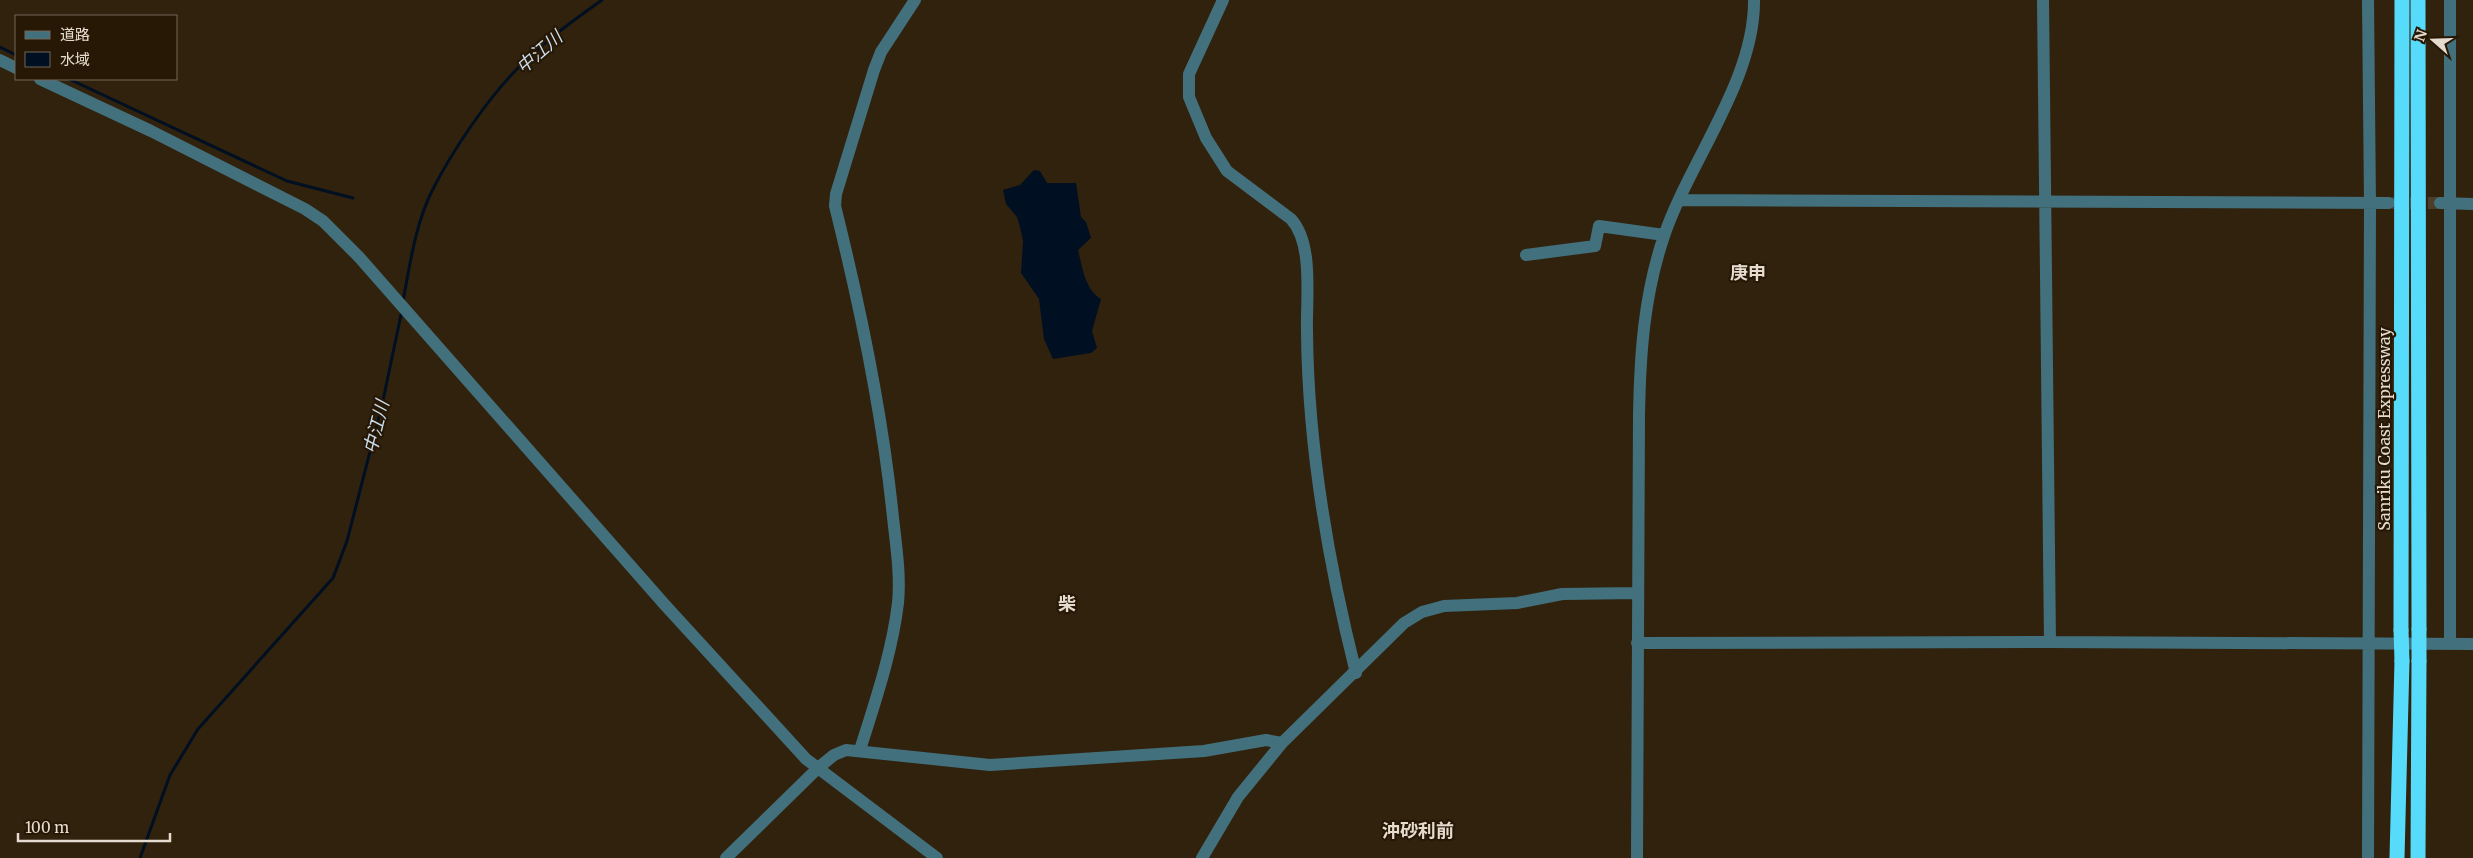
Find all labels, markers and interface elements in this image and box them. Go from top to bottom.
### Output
legend [15,15,178,80]
north arrow [2408,15,2458,65]
water label: 中江川 [511,24,568,78]
text: 道路 [60,25,90,44]
text: N [2410,27,2431,44]
text: 水域 [60,50,90,69]
district label: 庚申 [1730,261,1766,284]
street label: Sanriku Coast Expressway [2374,327,2394,531]
water label: 中江川 [358,396,394,456]
district label: 柴 [1058,592,1076,615]
scale bar [18,810,170,842]
text: 100 m [25,818,69,837]
district label: 沖砂利前 [1382,819,1454,842]

